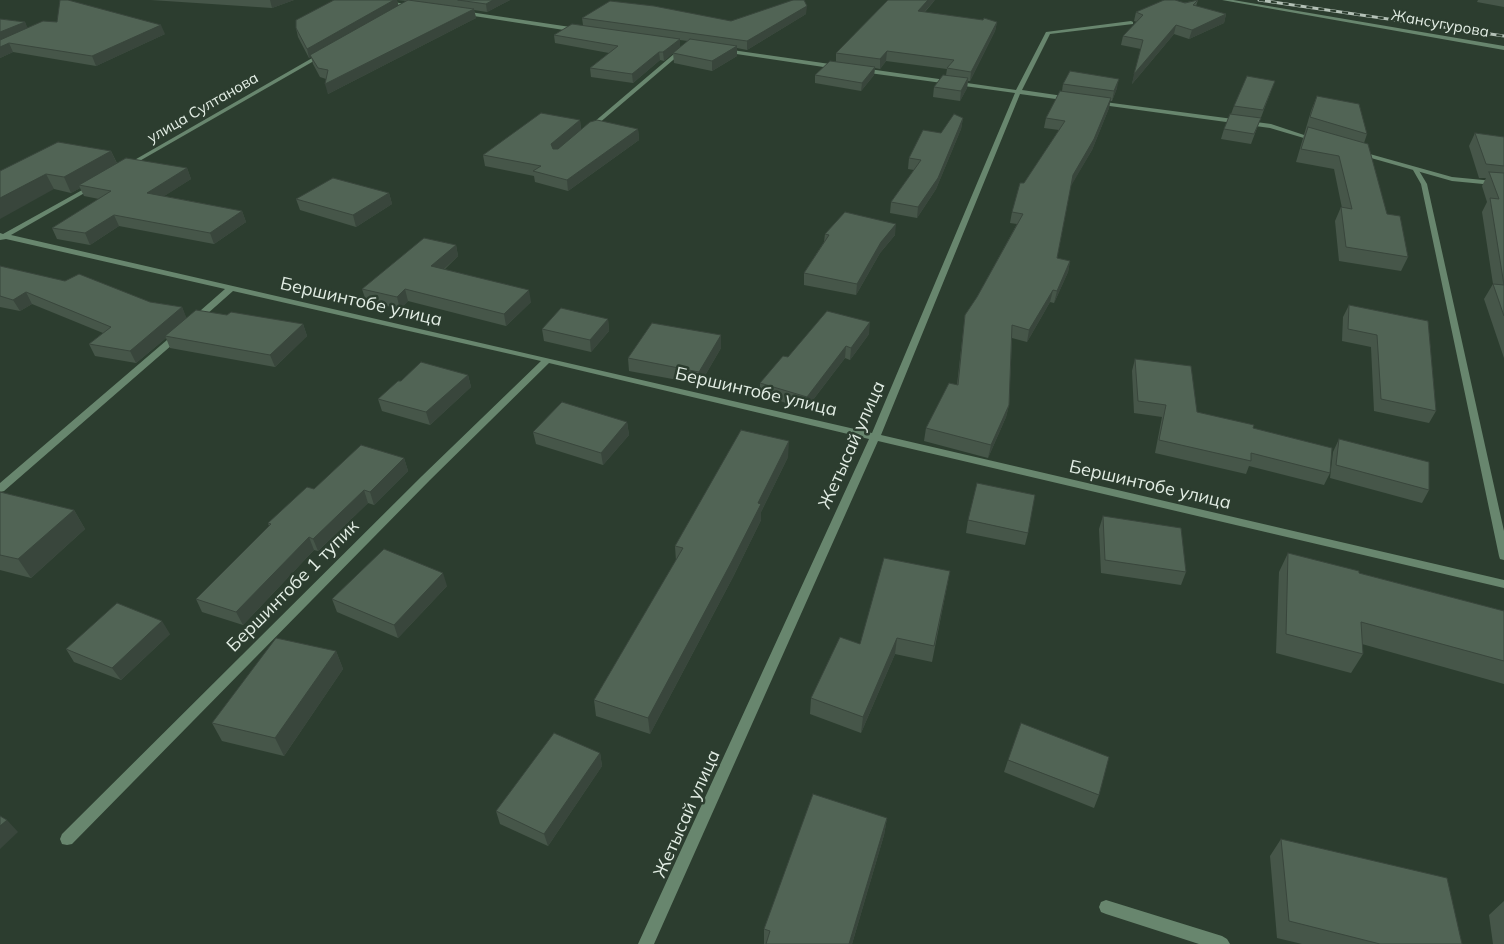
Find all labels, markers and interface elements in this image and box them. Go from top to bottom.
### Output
street label: Жансугурова [1390,7,1490,41]
street label: улица Султанова [144,69,262,147]
street label: Бершинтобе улица [278,273,444,331]
street label: Бершинтобе улица [673,363,839,421]
street label: Жетысай улица [814,378,890,512]
street label: Бершинтобе улица [1067,456,1233,514]
street label: Бершинтобе 1 тупик [223,516,363,656]
street label: Жетысай улица [649,747,725,881]

